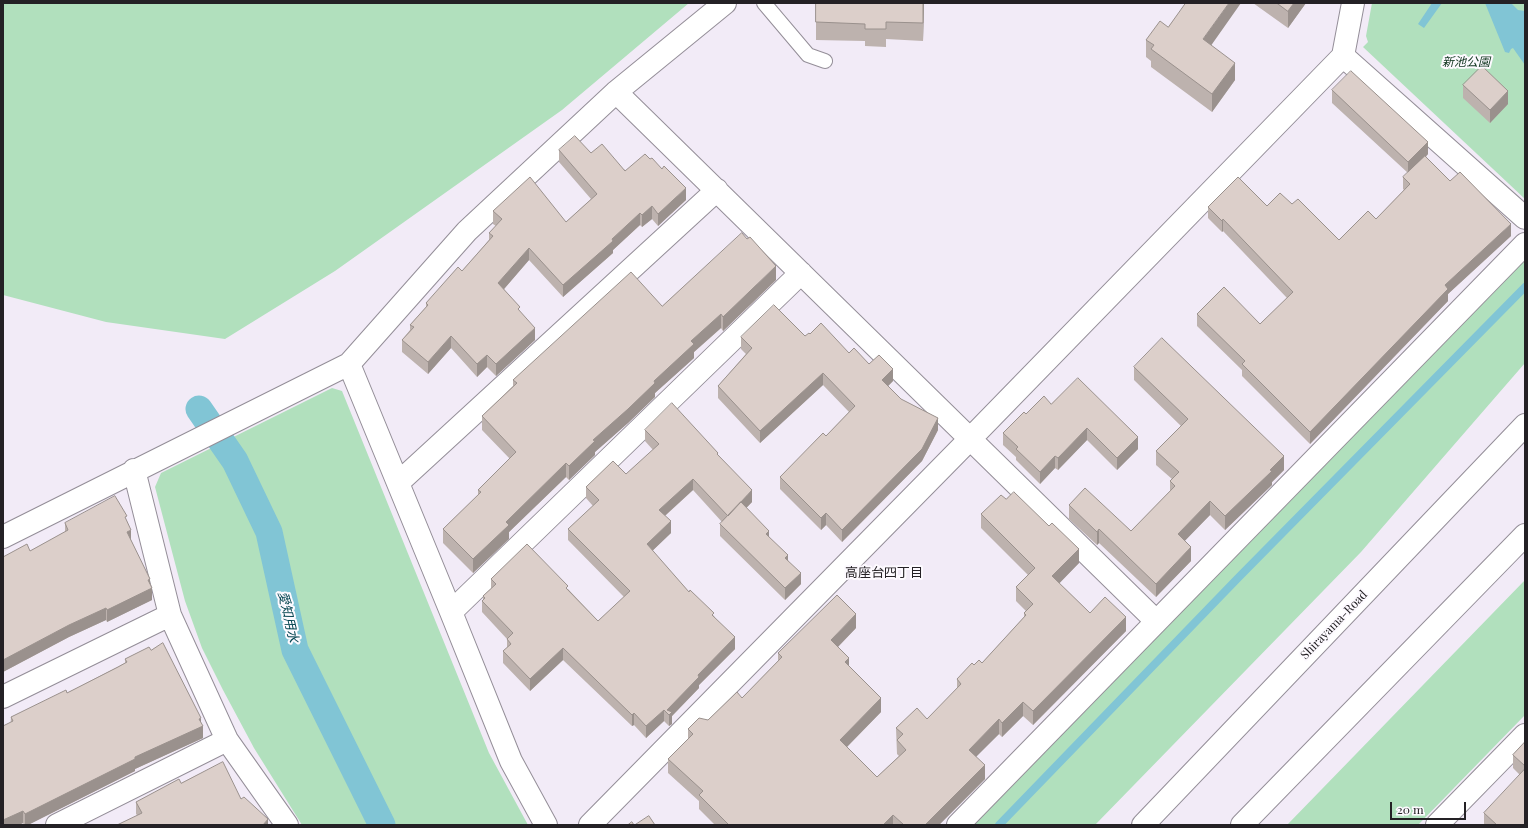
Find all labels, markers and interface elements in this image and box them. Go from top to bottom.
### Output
park label: 新池公園 [1442,55,1490,69]
district label: 高座台四丁目 [845,565,923,581]
street label: Shirayama-Road [1298,588,1370,662]
water label: 愛知用水 [275,590,301,644]
scale bar [1392,794,1468,820]
text: 20 m [1397,801,1424,817]

